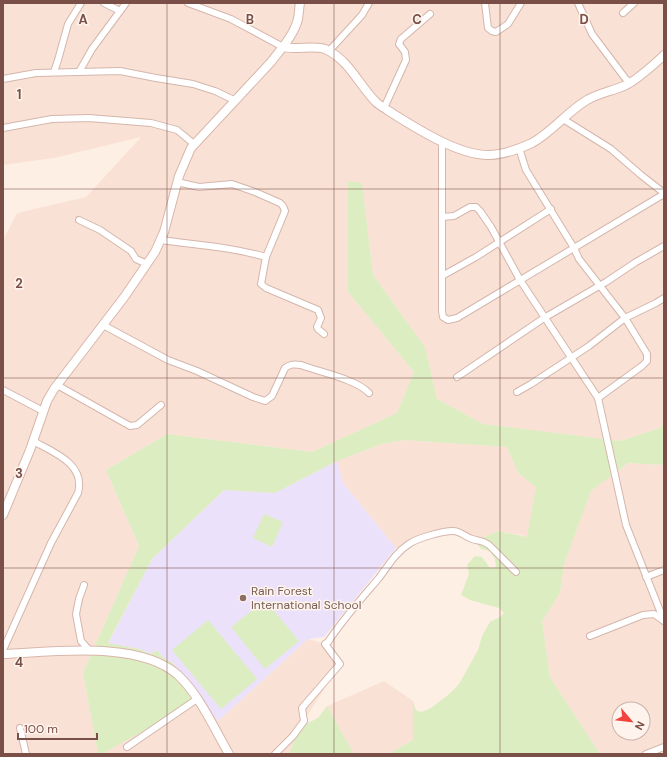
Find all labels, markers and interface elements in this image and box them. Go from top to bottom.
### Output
text: A [78,11,88,28]
text: B [246,11,254,28]
text: C [412,11,422,28]
text: D [579,11,589,28]
text: 1 [17,86,21,103]
text: 2 [15,275,23,292]
text: 3 [15,465,23,482]
place label: Rain Forest International School [251,583,361,613]
marker: Rain Forest International School [238,593,248,603]
text: 4 [15,654,23,671]
north arrow [611,701,651,741]
scale bar [18,715,97,741]
text: N [632,719,648,733]
text: 100 m [24,721,58,737]

